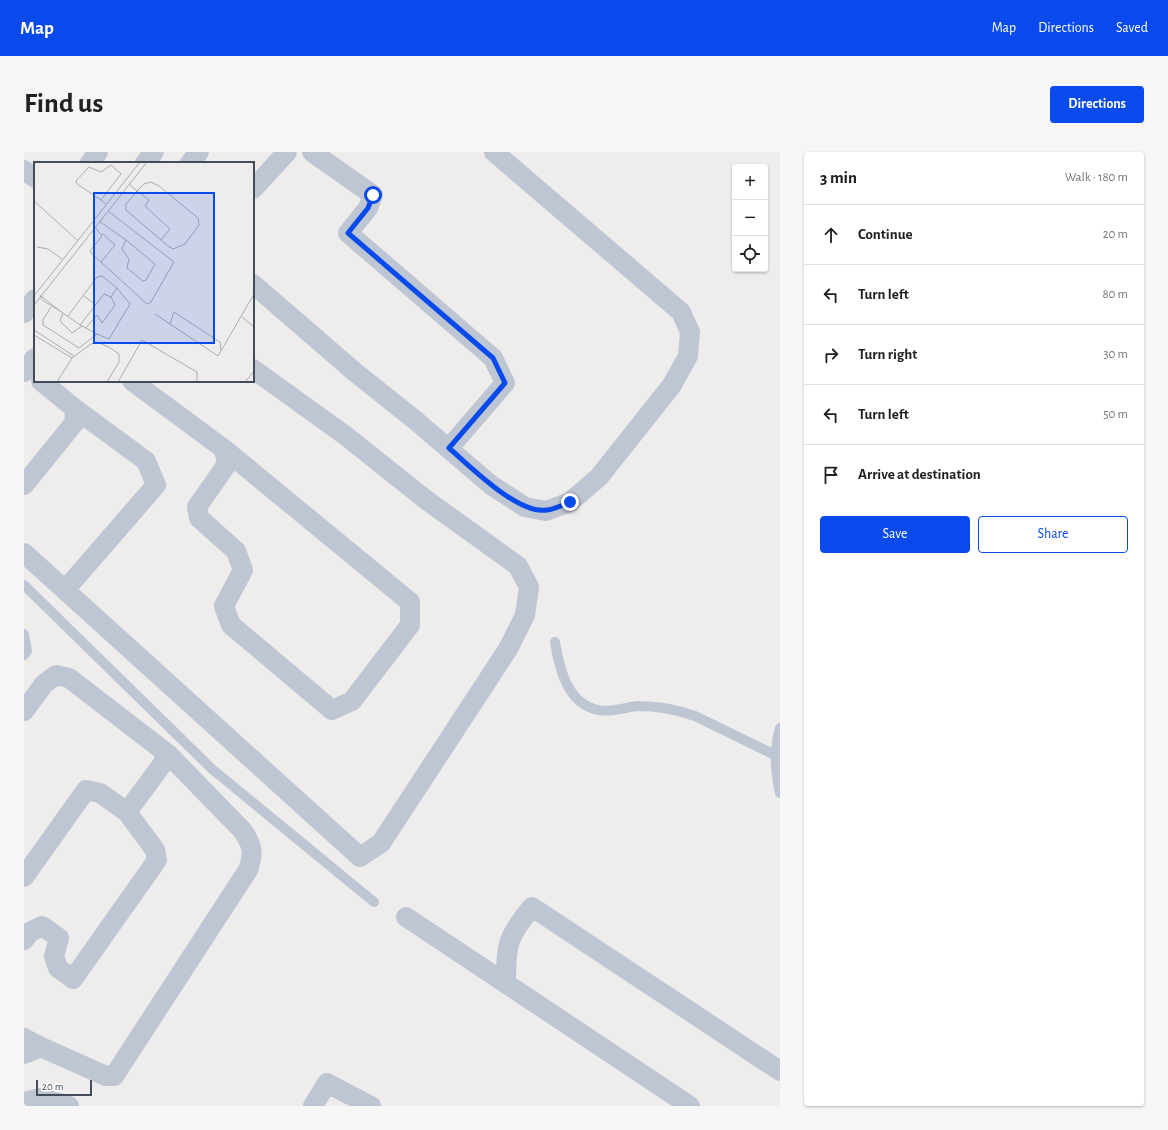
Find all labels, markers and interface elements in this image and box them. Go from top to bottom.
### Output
text: Map [20,19,54,38]
text: Map [992,21,1016,35]
text: Directions [1038,21,1094,35]
text: Saved [1116,21,1148,35]
button: Directions [1050,86,1144,123]
text: Find us [24,90,103,118]
inset map [34,162,254,382]
map controls [732,164,768,272]
button: + [732,164,768,200]
text: 3 min [820,169,857,186]
text: Walk · 180 m [1065,171,1128,184]
route start [364,186,382,204]
button: − [732,200,768,236]
icon: ahead [820,224,842,246]
text: Continue [858,227,913,242]
text: 20 m [1103,228,1128,241]
button: locate [732,236,768,272]
icon: left [820,284,842,306]
text: Turn left [858,287,909,302]
text: 80 m [1102,288,1128,301]
icon: right [820,344,842,366]
text: Turn right [858,347,917,362]
text: 30 m [1103,348,1128,361]
icon: left [820,404,842,426]
text: Turn left [858,407,909,422]
text: 50 m [1103,408,1128,421]
icon: arrive [820,464,842,486]
text: Arrive at destination [858,467,981,482]
route end [561,493,579,511]
button: Save [820,516,970,553]
button: Share [978,516,1128,553]
scale bar [36,1078,92,1097]
text: 20 m [42,1081,63,1092]

